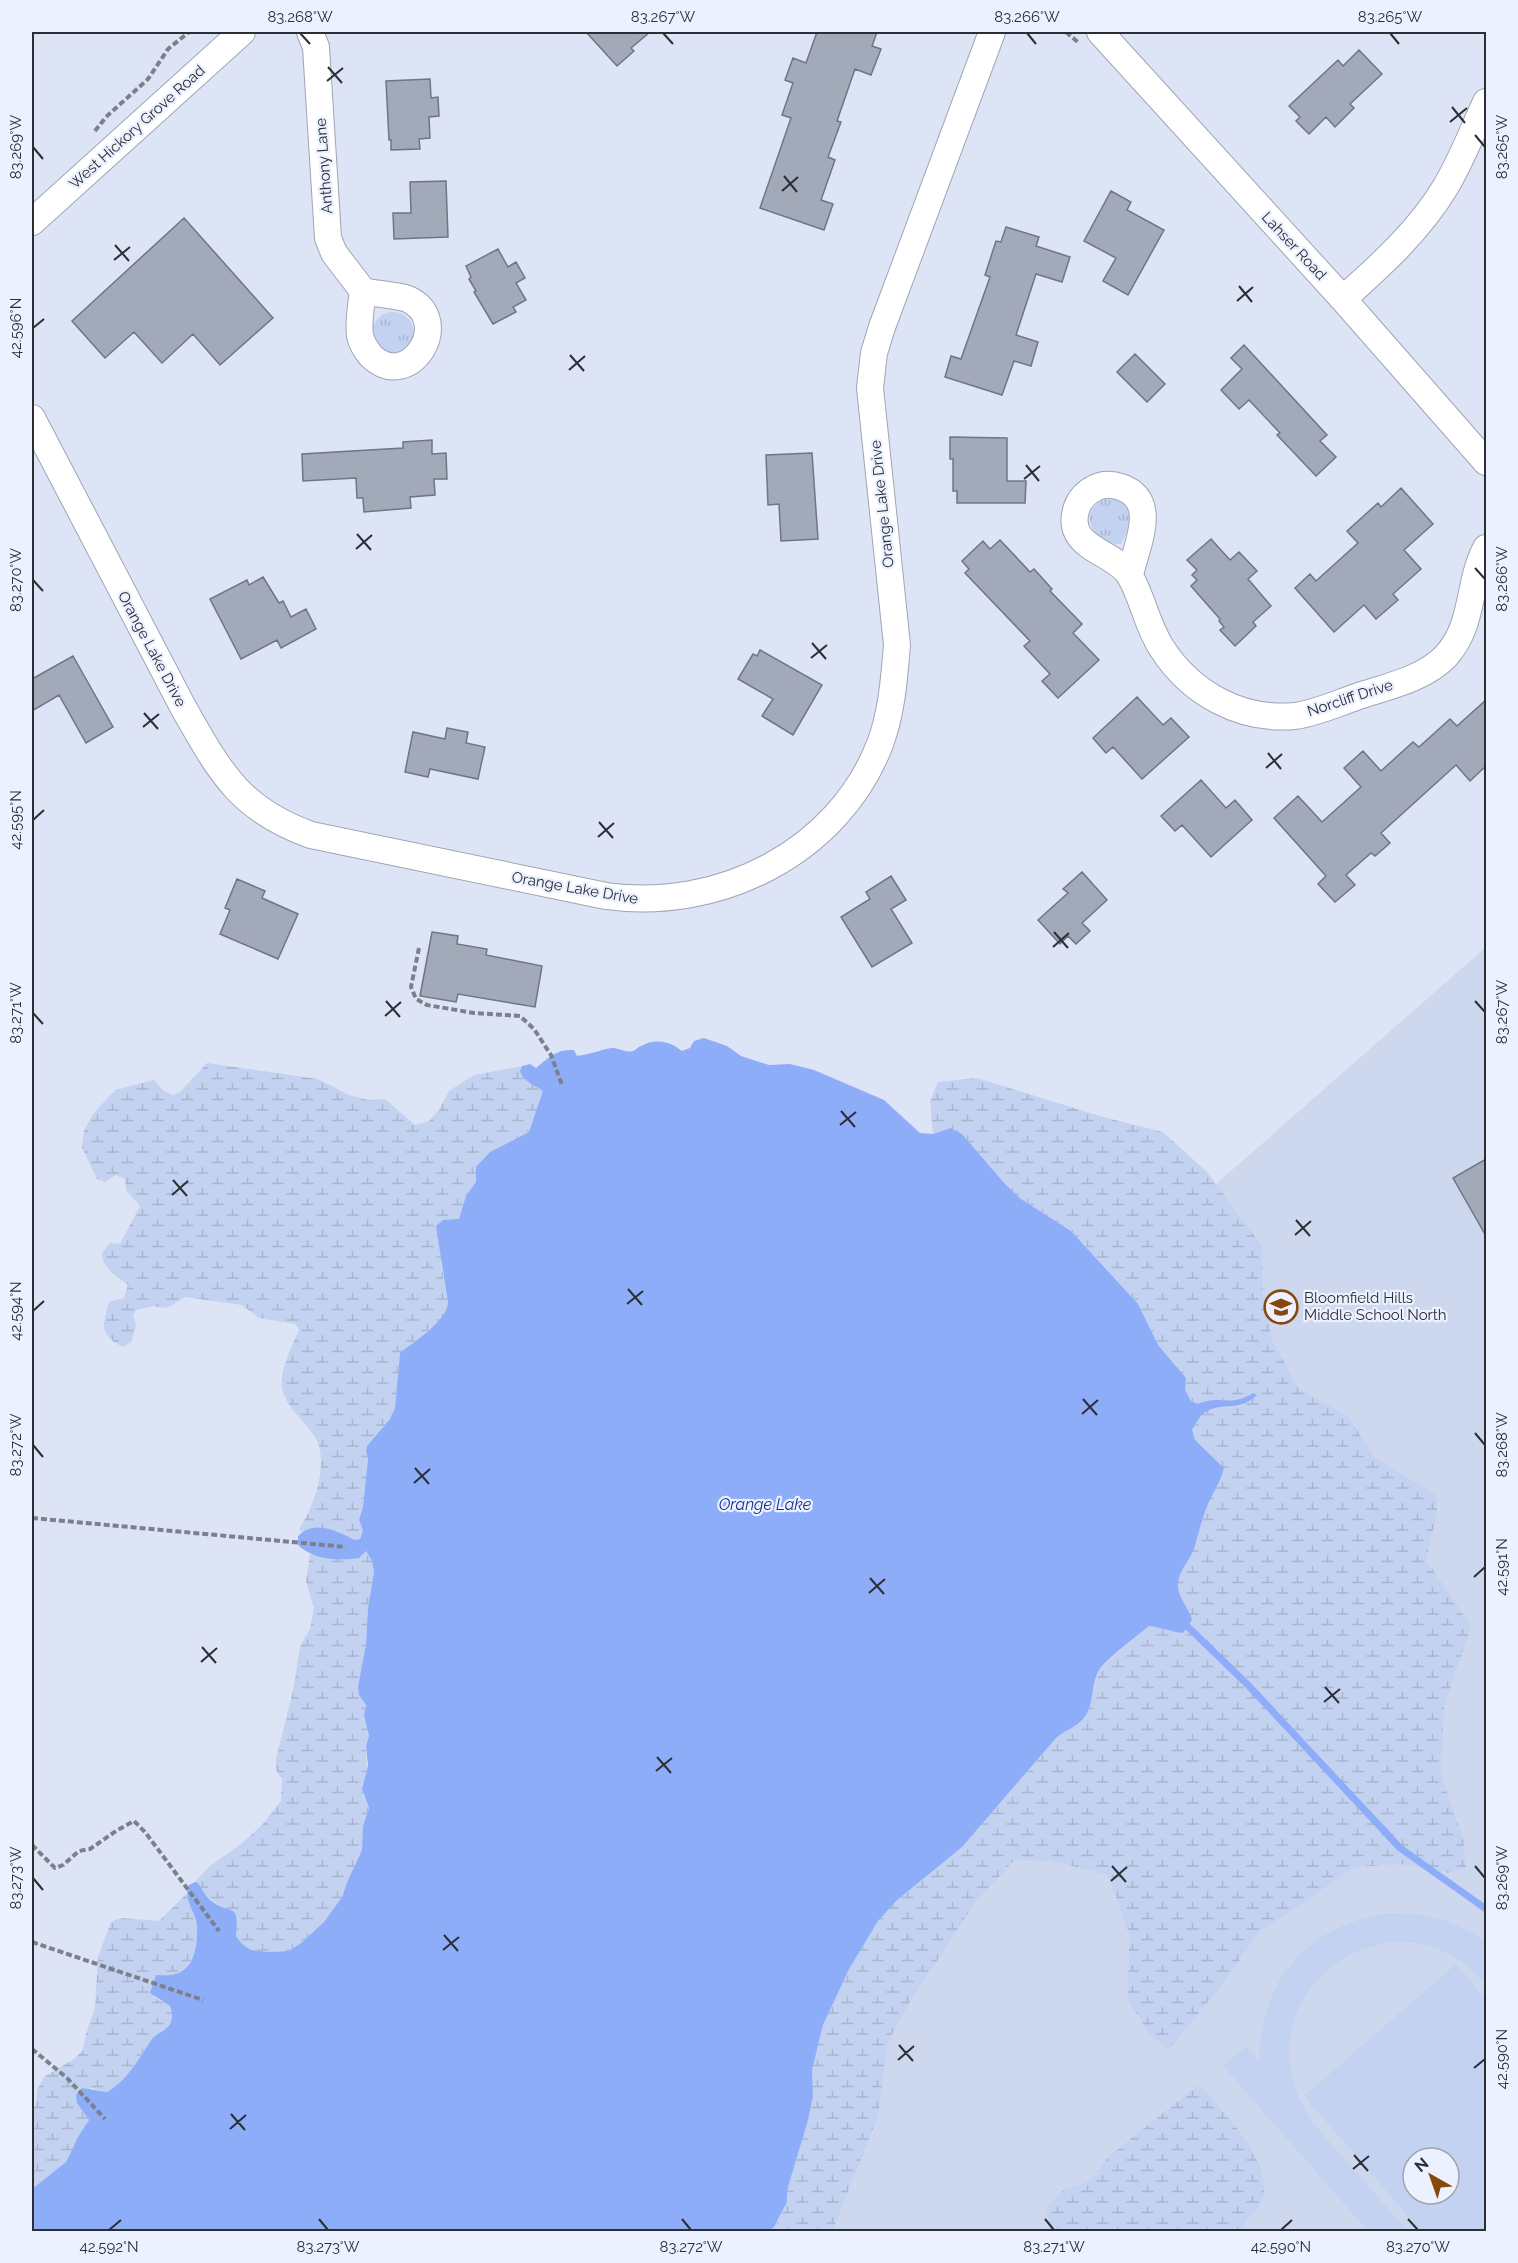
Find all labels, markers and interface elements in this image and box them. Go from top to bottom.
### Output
text: 83.268°W [267,8,333,26]
text: 83.267°W [631,8,695,26]
text: 83.266°W [994,8,1060,26]
text: 83.265°W [1358,8,1423,26]
street label: West Hickory Grove Road [66,61,208,193]
text: 83.269°W [7,114,25,179]
text: 83.265°W [1493,114,1511,179]
street label: Anthony Lane [312,117,336,215]
street label: Lahser Road [1258,208,1330,284]
text: 42.596°N [7,298,25,358]
street label: Orange Lake Drive [866,439,898,569]
text: 83.266°W [1493,546,1511,612]
text: 83.270°W [7,548,25,612]
street label: Orange Lake Drive [114,588,190,710]
street label: Norcliff Drive [1305,676,1395,720]
text: 42.595°N [7,790,25,850]
street label: Orange Lake Drive [510,868,640,908]
text: 83.267°W [1493,980,1511,1044]
text: 83.271°W [7,982,25,1044]
text: 42.594°N [7,1281,25,1341]
school or university icon: Bloomfield Hills Middle School North [1263,1289,1299,1325]
place label: Bloomfield Hills Middle School North [1304,1289,1447,1324]
text: 83.268°W [1493,1412,1511,1478]
text: 83.272°W [7,1413,25,1476]
water label: Orange Lake [719,1495,812,1514]
text: 42.591°N [1493,1538,1511,1596]
text: 83.269°W [1493,1845,1511,1910]
text: 83.273°W [7,1846,25,1909]
text: 42.590°N [1493,2029,1511,2089]
north arrow [1401,2146,1461,2206]
text: N [1411,2154,1432,2176]
text: 42.592°N [79,2238,139,2256]
text: 83.273°W [297,2238,360,2256]
text: 83.272°W [660,2238,723,2256]
text: 83.271°W [1023,2238,1085,2256]
text: 42.590°N [1251,2238,1311,2256]
text: 83.270°W [1386,2238,1450,2256]

